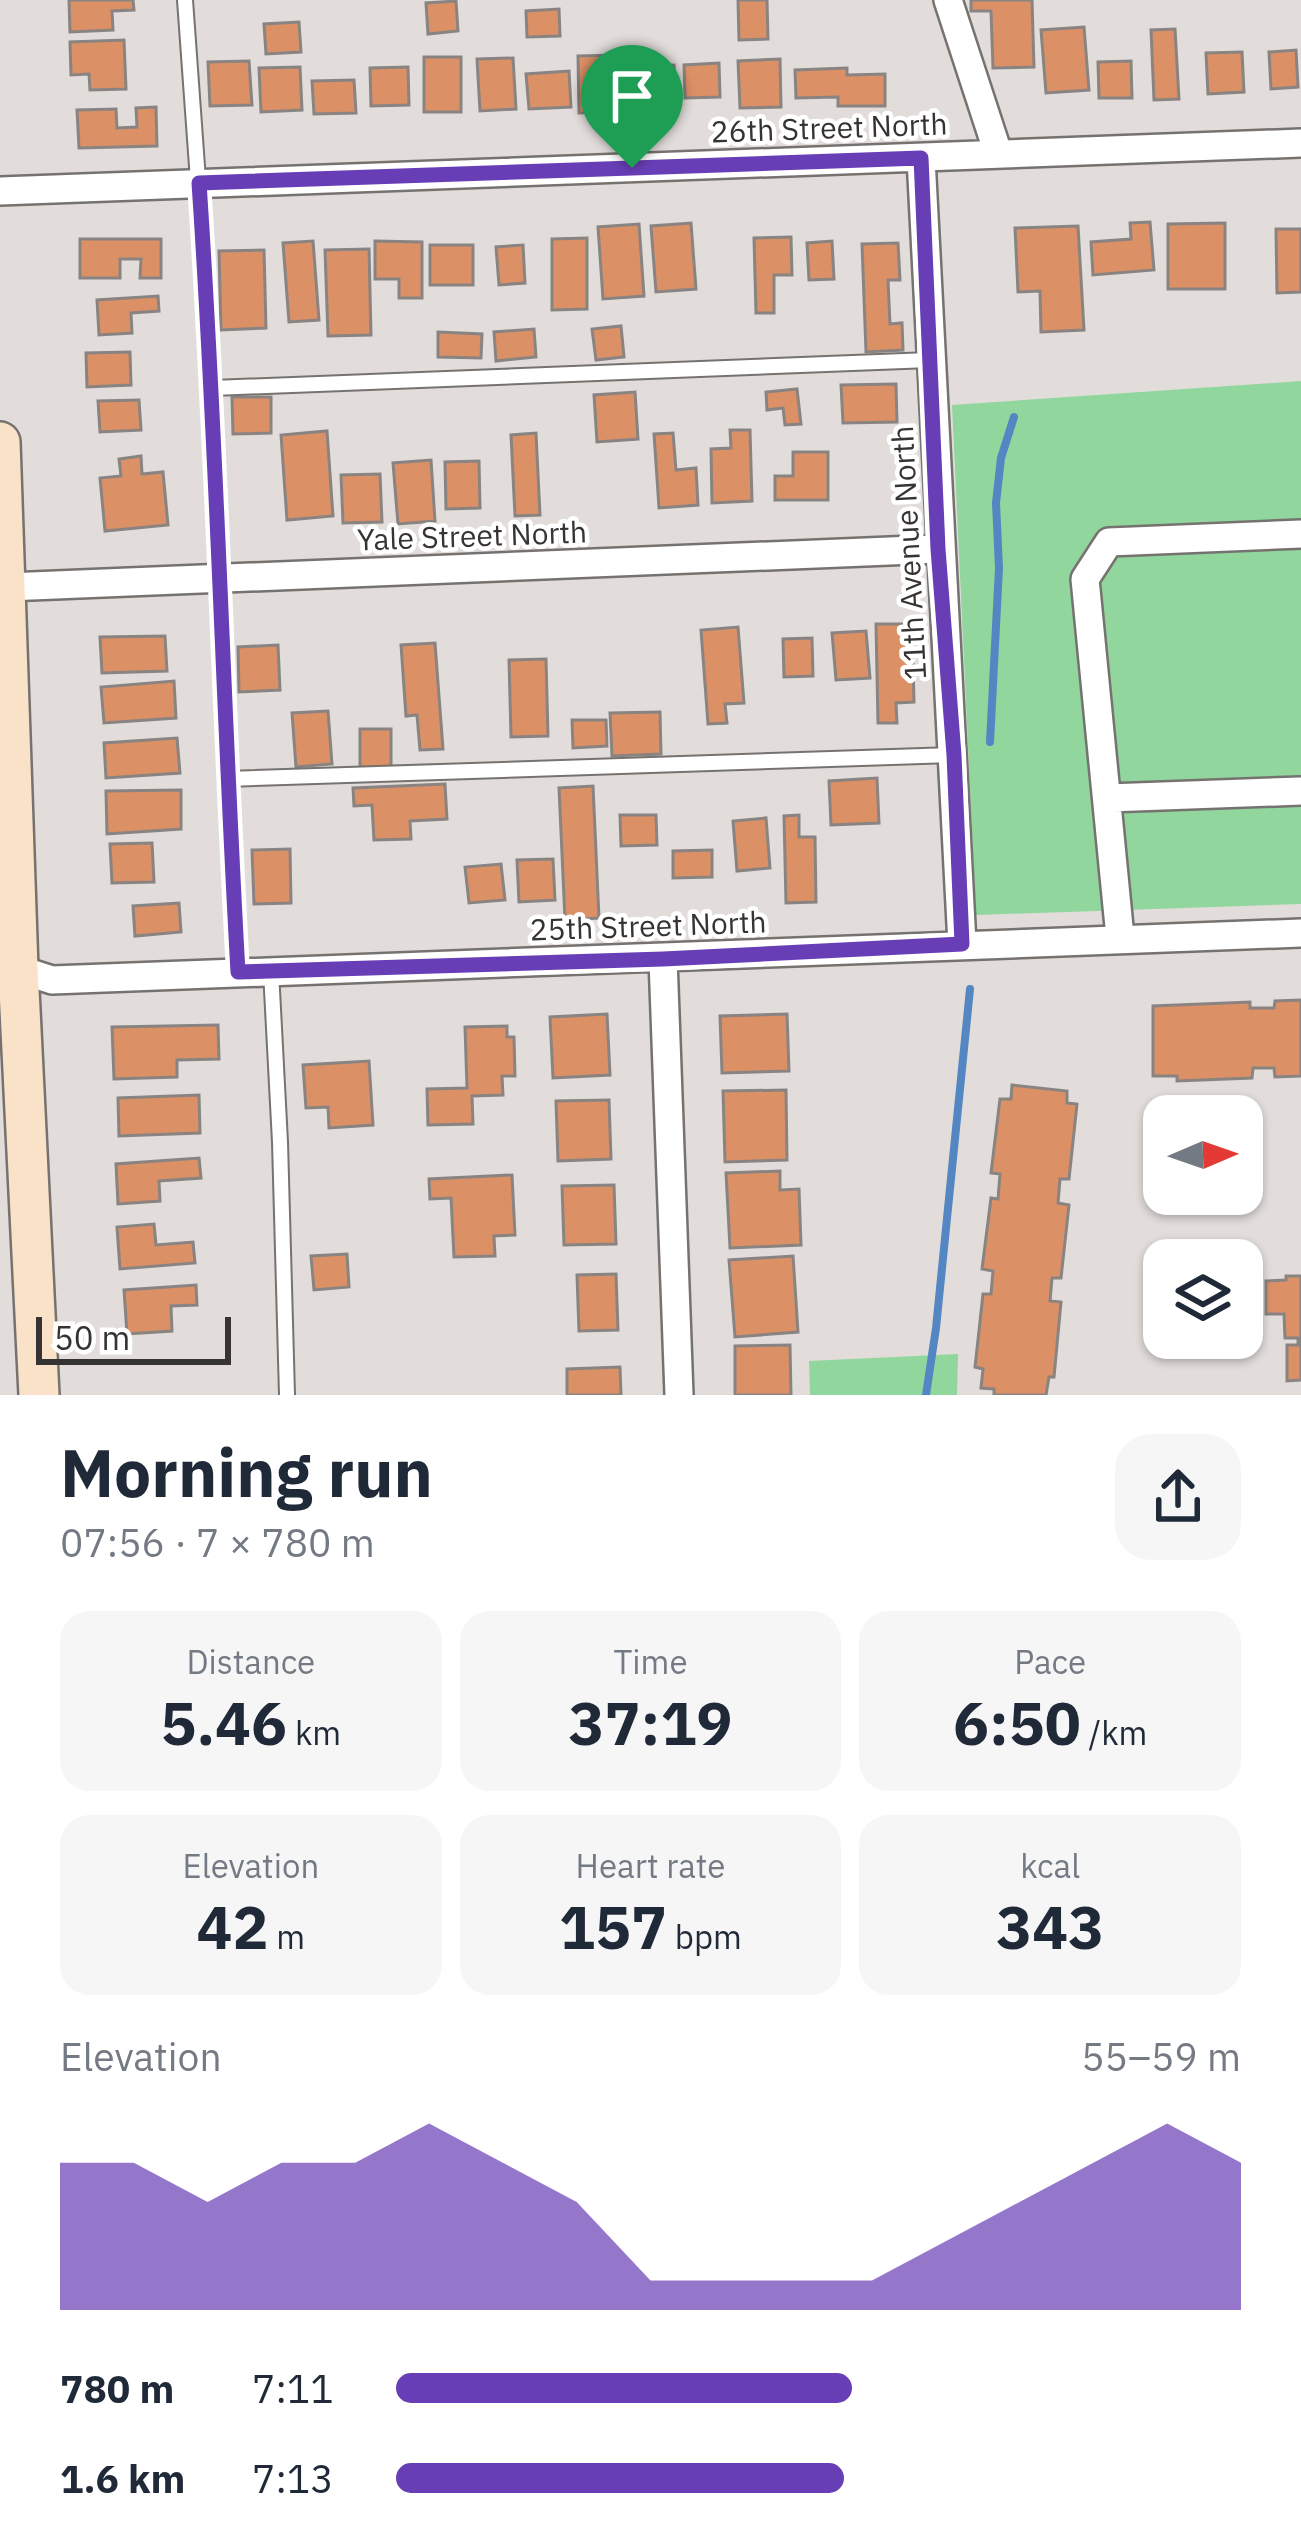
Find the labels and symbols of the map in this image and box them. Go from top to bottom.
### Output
pin [581,45,683,168]
street label: 26th Street North [710,103,948,151]
street label: 11th Avenue North [882,425,934,681]
street label: Yale Street North [356,511,588,559]
street label: 25th Street North [529,901,767,949]
north arrow [1143,1095,1263,1215]
scale bar [36,1311,231,1364]

